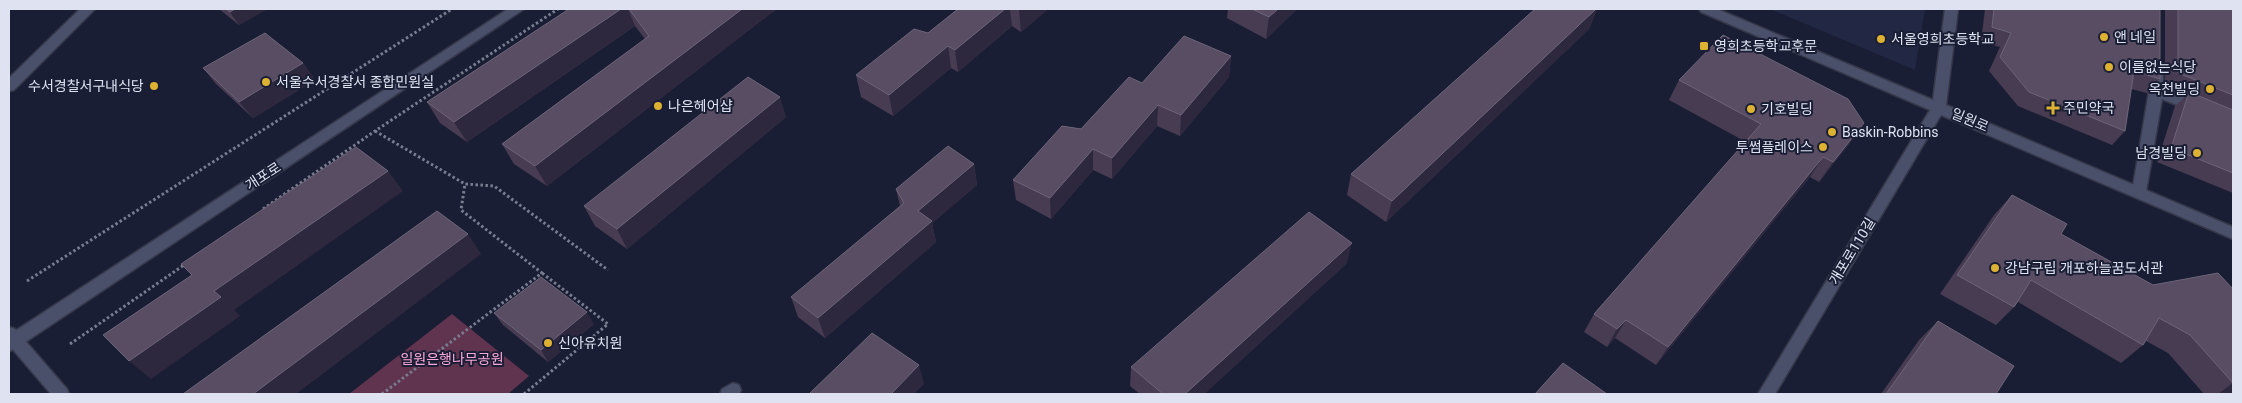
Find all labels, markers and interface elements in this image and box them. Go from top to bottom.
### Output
place label: 앤 네일 [2114,29,2156,45]
place label: 서울영희초등학교 [1891,31,1994,47]
marker: 앤 네일 [2098,31,2110,43]
marker: 서울영희초등학교 [1875,33,1887,45]
place label: 영희초등학교후문 [1714,38,1817,54]
marker: 영희초등학교후문 [1698,40,1710,52]
place label: 이름없는식당 [2119,59,2196,75]
marker: 이름없는식당 [2103,61,2115,73]
place label: 서울수서경찰서 종합민원실 [276,74,434,90]
marker: 서울수서경찰서 종합민원실 [260,76,272,88]
place label: 수서경찰서구내식당 [28,78,144,94]
marker: 수서경찰서구내식당 [148,80,160,92]
place label: 옥천빌딩 [2148,81,2200,97]
marker: 옥천빌딩 [2204,83,2216,95]
place label: 나은헤어샵 [668,98,733,114]
marker: 나은헤어샵 [652,100,664,112]
place label: 주민약국 [2063,100,2115,116]
place label: 기호빌딩 [1761,101,1813,117]
marker: 주민약국 [2047,102,2059,114]
marker: 기호빌딩 [1745,103,1757,115]
street label: 일원로 [1949,105,1991,135]
place label: Baskin-Robbins [1842,124,1938,140]
marker: Baskin-Robbins [1826,126,1838,138]
place label: 투썸플레이스 [1736,139,1813,155]
marker: 투썸플레이스 [1817,141,1829,153]
place label: 남경빌딩 [2135,145,2187,161]
marker: 남경빌딩 [2191,147,2203,159]
street label: 개포로 [242,159,284,193]
street label: 개포로110길 [1826,215,1878,287]
place label: 강남구립 개포하늘꿈도서관 [2005,260,2163,276]
marker: 강남구립 개포하늘꿈도서관 [1989,262,2001,274]
place label: 신아유치원 [558,335,622,351]
marker: 신아유치원 [542,337,554,349]
park label: 일원은행나무공원 [400,351,504,367]

